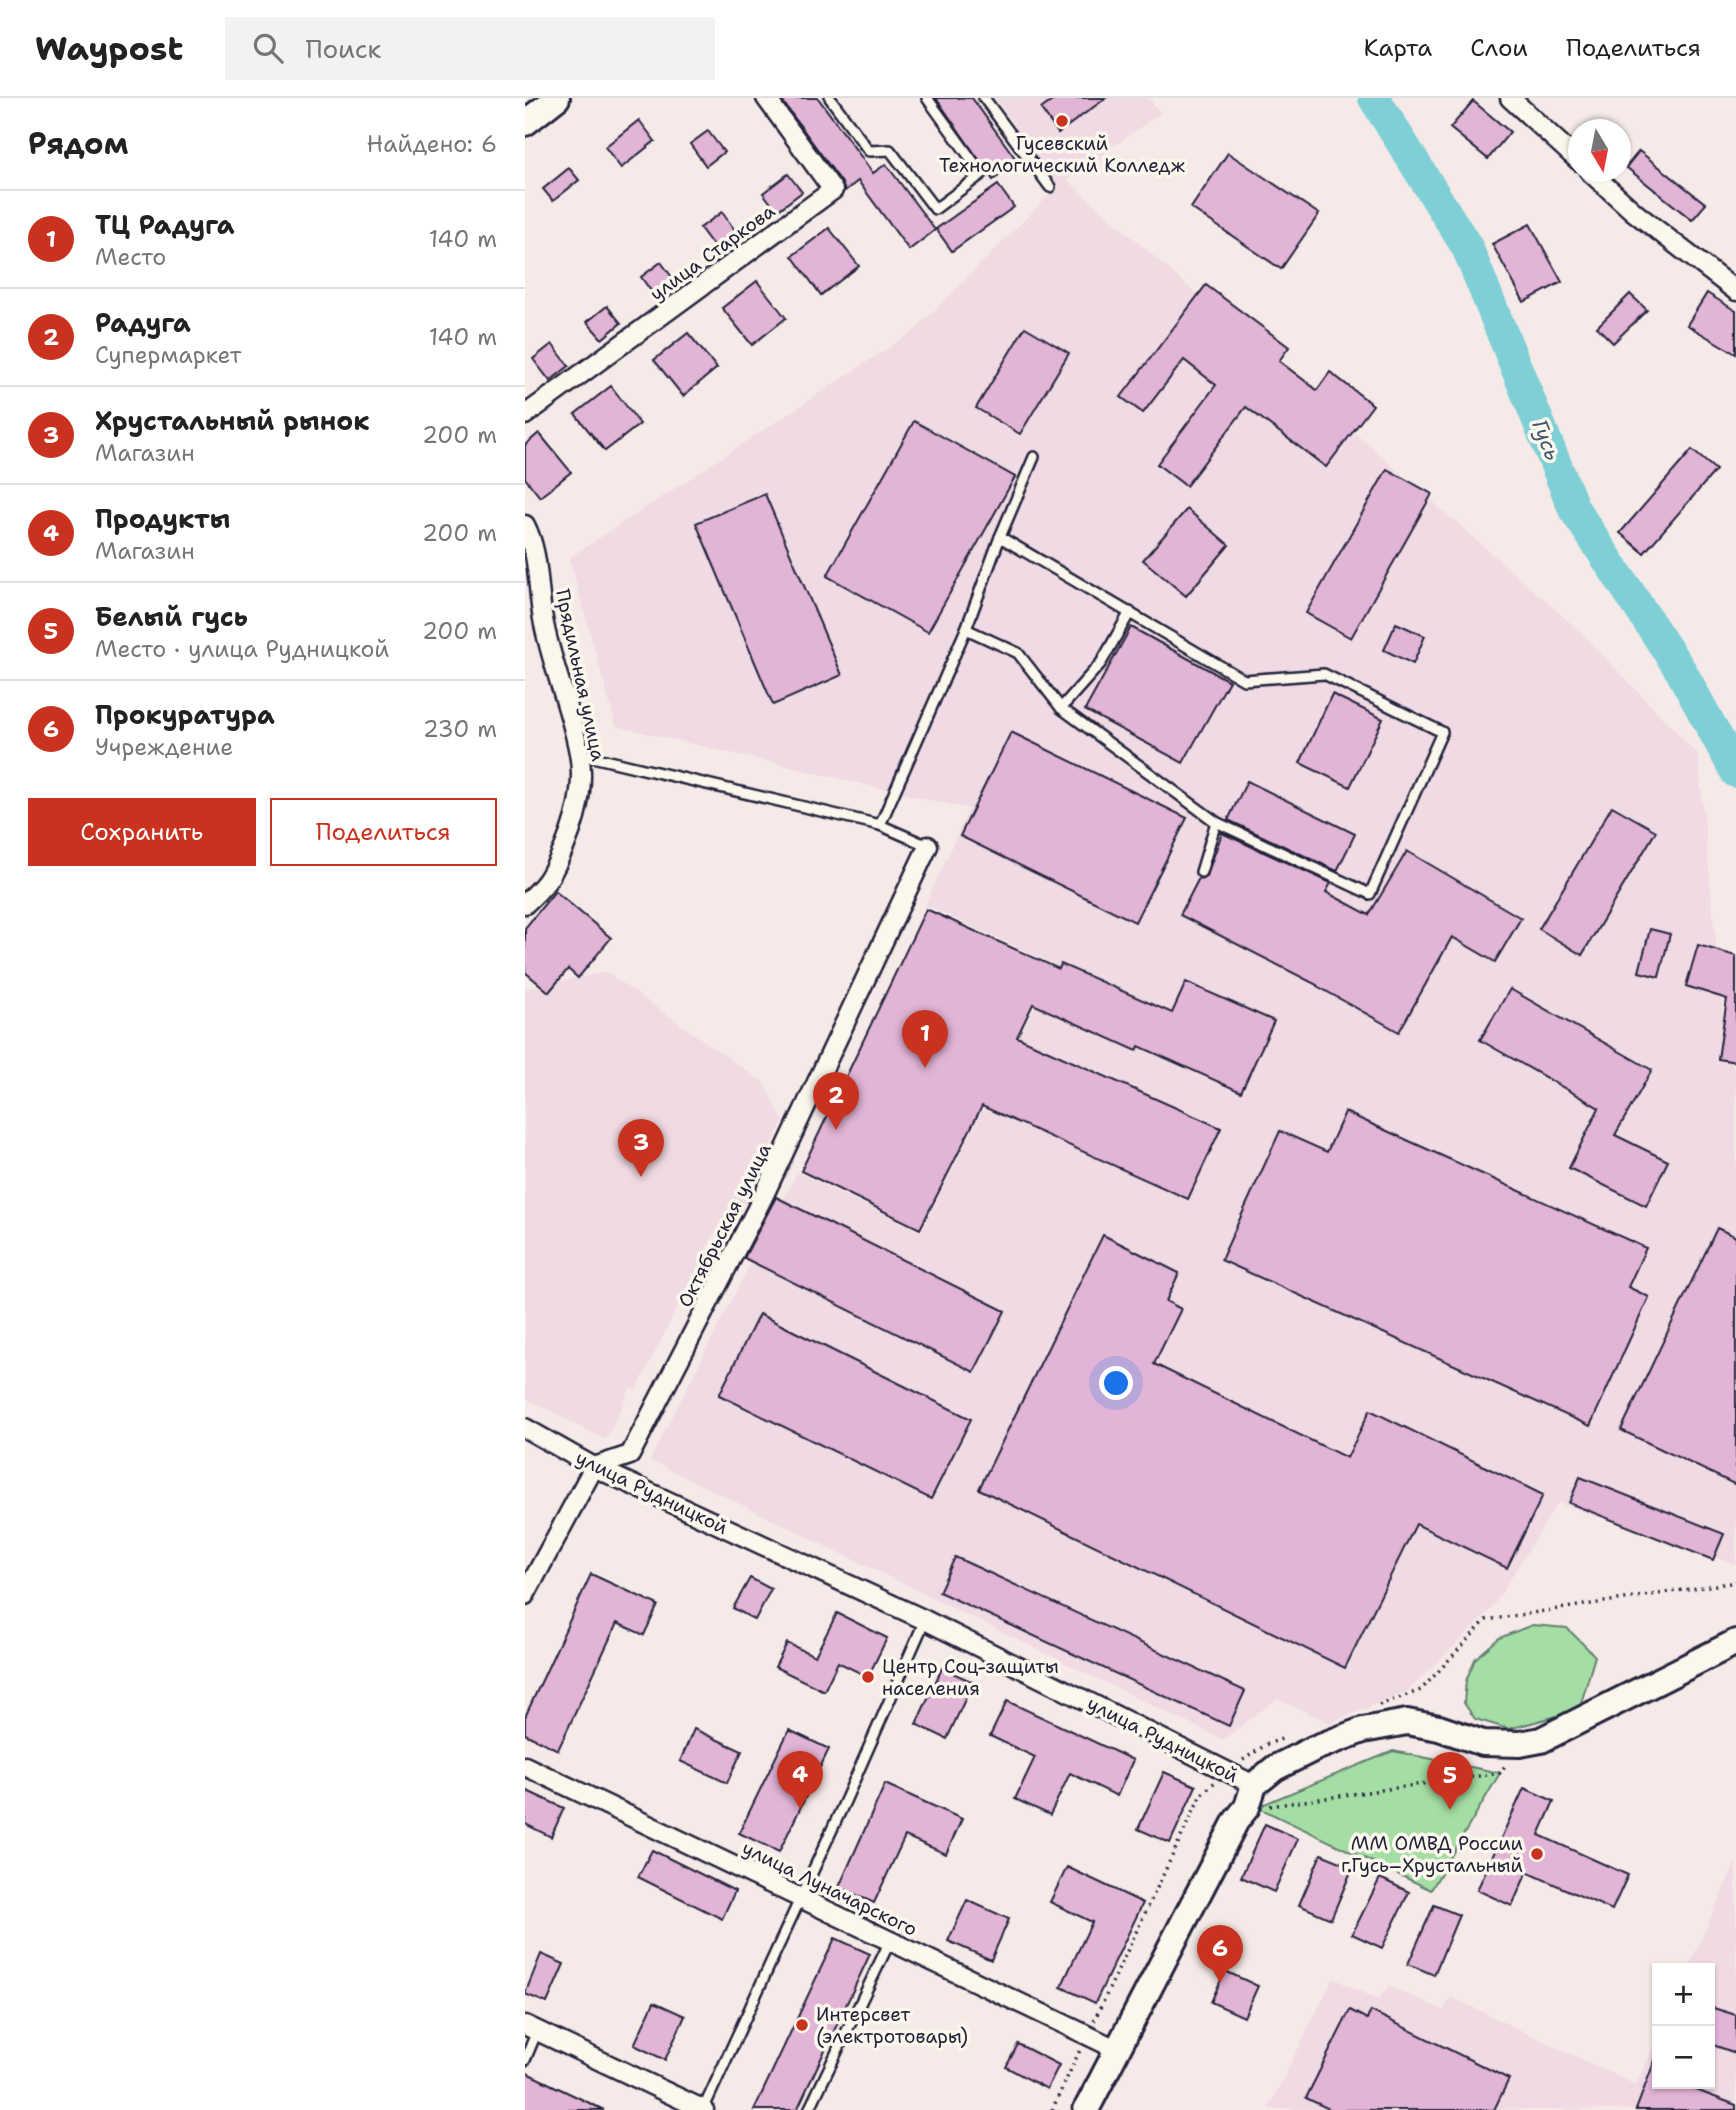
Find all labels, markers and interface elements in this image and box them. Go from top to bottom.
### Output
search box [225,17,715,80]
text: Waypost [35,26,183,71]
icon: search [249,29,287,67]
text: Поиск [305,31,381,66]
text: Карта [1364,32,1432,64]
text: Слои [1470,32,1528,64]
text: Поделиться [1566,32,1701,64]
marker: Гусевский Технологический Колледж [1054,113,1070,129]
north arrow [1568,119,1631,182]
text: Рядом [28,123,128,164]
text: Найдено: 6 [367,129,497,159]
place label: Гусевский Технологический Колледж [939,131,1185,178]
street label: улица Старкова [645,198,780,306]
text: ТЦ Радуга [95,207,235,242]
text: 1 [46,224,56,254]
text: 140 m [429,224,497,254]
text: Место [95,242,166,272]
text: Радуга [95,305,191,340]
text: 2 [43,322,59,352]
text: 140 m [429,322,497,352]
text: Супермаркет [95,340,242,370]
text: Хрустальный рынок [95,403,370,438]
water label: Гусь [1525,415,1567,465]
text: 3 [43,420,59,450]
text: 200 m [422,420,497,450]
text: Магазин [95,438,195,468]
text: Продукты [95,501,230,536]
text: 4 [43,518,59,548]
text: 200 m [422,518,497,548]
text: Магазин [95,536,195,566]
street label: Прядильная улица [550,587,611,764]
text: Белый гусь [95,599,248,634]
text: 5 [44,616,58,646]
text: 200 m [422,616,497,646]
text: Место · улица Рудницкой [95,634,389,664]
text: Прокуратура [95,697,275,732]
text: 6 [43,714,59,744]
text: 230 m [423,714,497,744]
text: Учреждение [95,732,233,762]
button: Сохранить [28,798,256,866]
button: Поделиться [270,798,497,866]
pin: 1 [902,1010,948,1068]
pin: 2 [813,1072,859,1130]
pin: 3 [618,1119,664,1177]
street label: Октябрьская улица [672,1139,777,1311]
your location [1099,1366,1133,1400]
street label: улица Рудницкой [572,1445,732,1540]
place label: Центр Соц-защиты населения [882,1654,1059,1701]
marker: Центр Соц-защиты населения [860,1669,876,1685]
street label: улица Рудницкой [1083,1691,1242,1788]
pin: 4 [777,1751,823,1809]
pin: 5 [1427,1752,1473,1810]
place label: ММ ОМВД России г.Гусь–Хрустальный [1341,1831,1523,1878]
street label: улица Луначарского [738,1835,921,1942]
marker: ММ ОМВД России г.Гусь–Хрустальный [1529,1846,1545,1862]
pin: 6 [1197,1925,1243,1983]
map controls [1652,1963,1715,2089]
button: + [1652,1963,1715,2026]
place label: Интерсвет (электротовары) [816,2002,968,2049]
marker: Интерсвет (электротовары) [794,2017,810,2033]
button: − [1652,2026,1715,2089]

